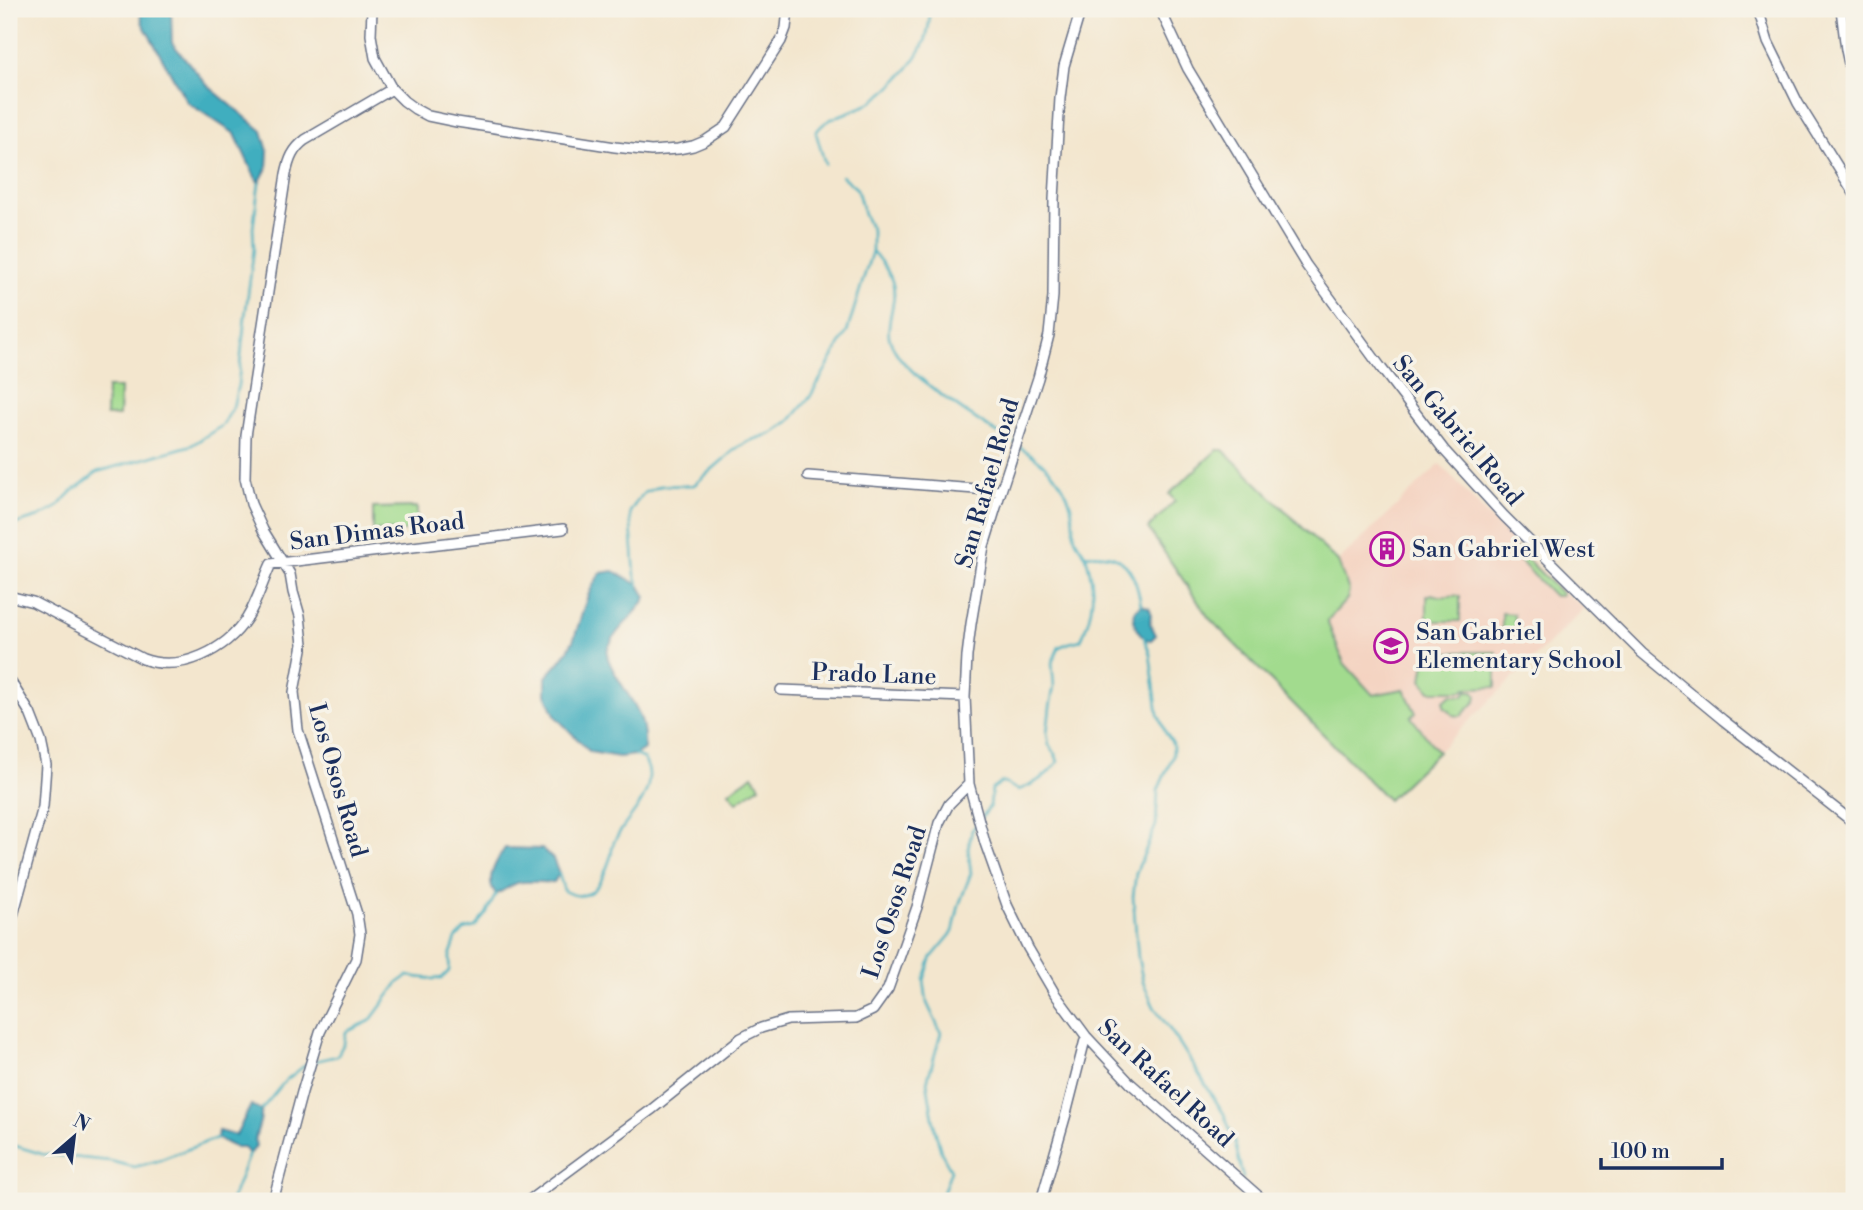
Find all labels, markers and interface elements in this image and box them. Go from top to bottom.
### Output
street label: San Gabriel Road [1386,349,1529,512]
street label: San Rafael Road [949,395,1027,572]
street label: San Dimas Road [288,506,467,558]
building icon: San Gabriel West [1368,530,1406,568]
place label: San Gabriel West [1412,535,1596,565]
place label: San Gabriel Elementary School [1416,618,1622,676]
school or university icon: San Gabriel Elementary School [1372,627,1410,665]
street label: Prado Lane [811,658,937,692]
street label: Los Osos Road [301,700,373,861]
street label: Los Osos Road [856,822,934,982]
street label: San Rafael Road [1091,1013,1240,1155]
north arrow [38,1102,108,1172]
text: N [69,1109,94,1137]
scale bar [1601,1126,1721,1170]
text: 100 m [1611,1139,1670,1165]

